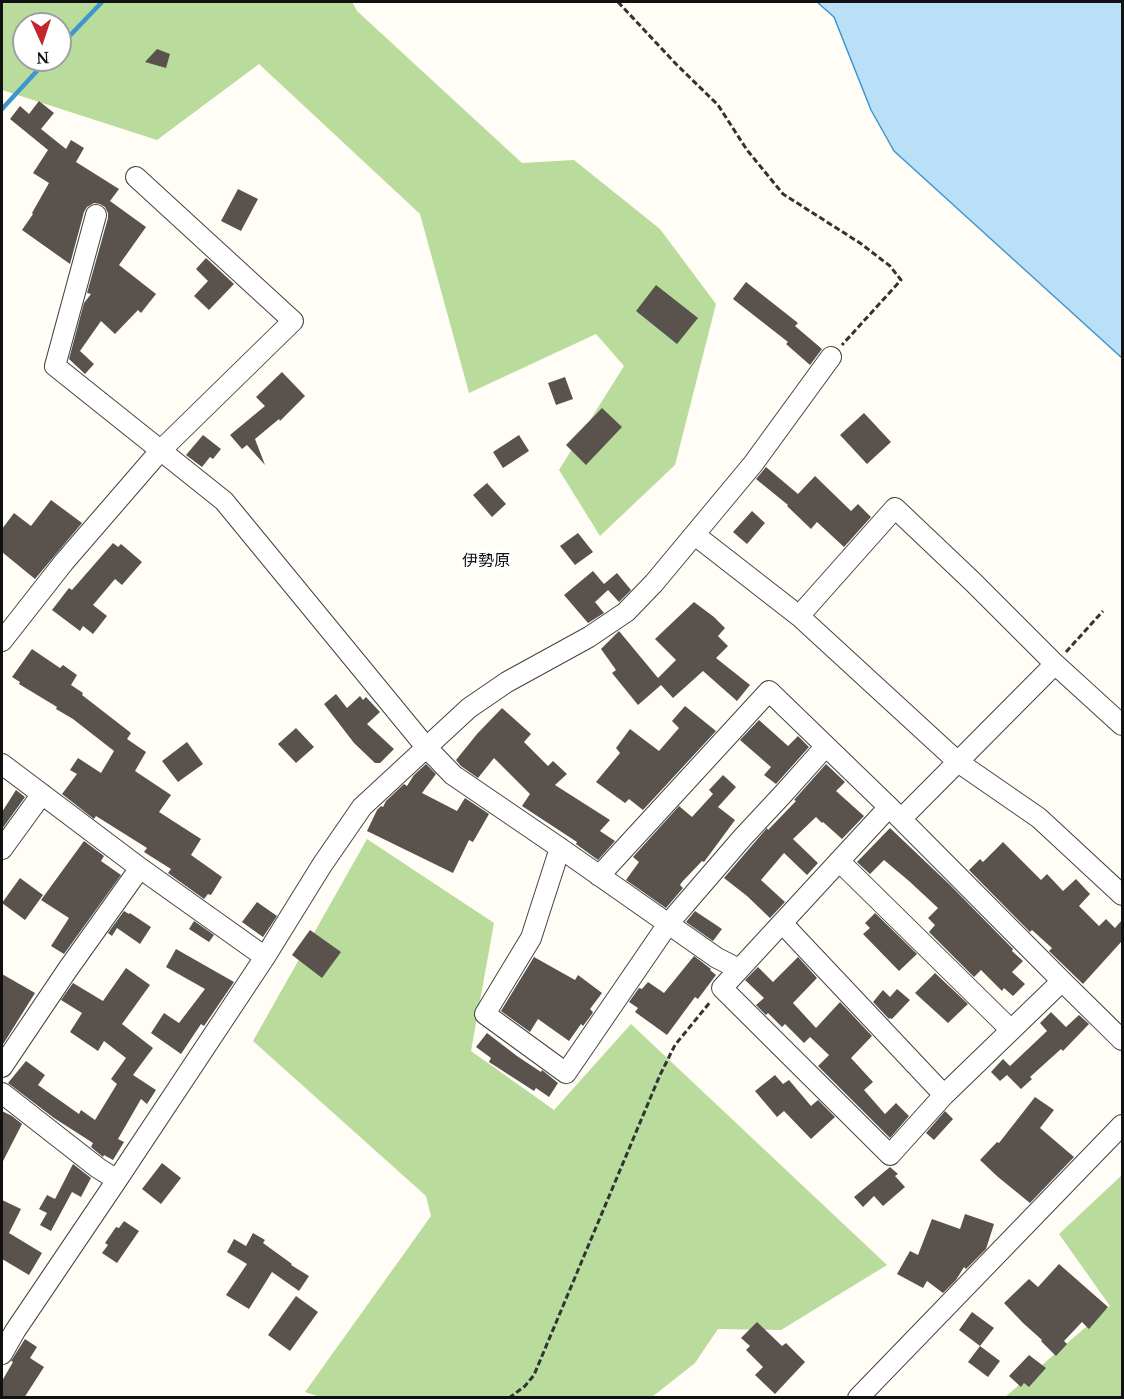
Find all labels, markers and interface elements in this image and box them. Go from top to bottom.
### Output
north arrow [12,12,72,72]
text: N [36,47,50,69]
district label: 伊勢原 [462,551,510,571]

